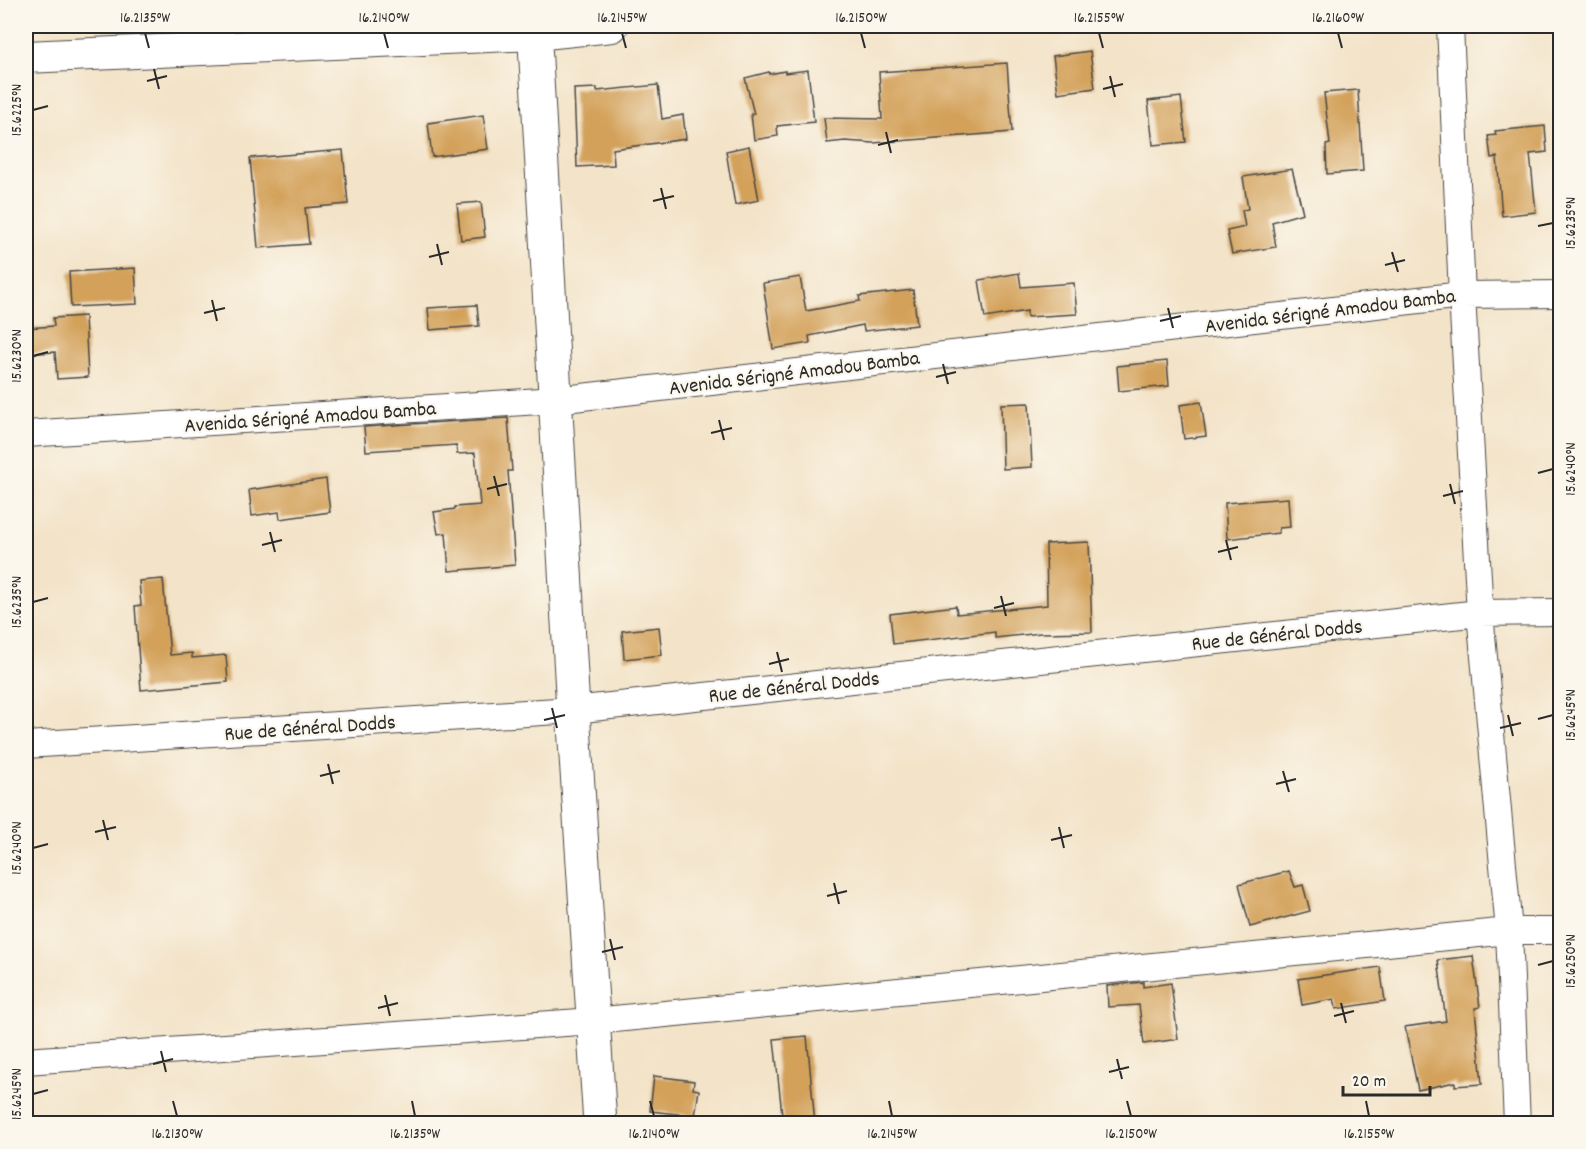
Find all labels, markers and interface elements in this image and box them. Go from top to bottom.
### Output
text: 16.2135°W [120,8,170,30]
text: 16.2140°W [359,8,410,30]
text: 16.2145°W [597,8,647,30]
text: 16.2150°W [835,8,887,30]
text: 16.2155°W [1074,8,1125,30]
text: 16.2160°W [1312,8,1364,30]
text: 15.6225°N [7,84,29,136]
text: 15.6235°N [1561,197,1583,249]
street label: Avenida Sérigné Amadou Bamba [1203,283,1458,343]
text: 15.6230°N [7,329,29,383]
street label: Avenida Sérigné Amadou Bamba [667,345,922,405]
street label: Avenida Sérigné Amadou Bamba [183,395,438,443]
text: 15.6240°N [1561,442,1583,496]
text: 15.6235°N [7,576,29,628]
street label: Rue de Général Dodds [1190,613,1364,661]
street label: Rue de Général Dodds [707,665,881,713]
text: 15.6245°N [1561,689,1583,741]
street label: Rue de Général Dodds [223,709,397,751]
text: 15.6240°N [7,821,29,875]
text: 15.6250°N [1561,934,1583,988]
scale bar [1343,1059,1430,1097]
text: 15.6245°N [7,1068,29,1120]
text: 20 m [1352,1070,1386,1095]
text: 16.2130°W [151,1124,203,1146]
text: 16.2135°W [390,1124,440,1146]
text: 16.2140°W [629,1124,680,1146]
text: 16.2145°W [867,1124,917,1146]
text: 16.2150°W [1105,1124,1157,1146]
text: 16.2155°W [1344,1124,1395,1146]

